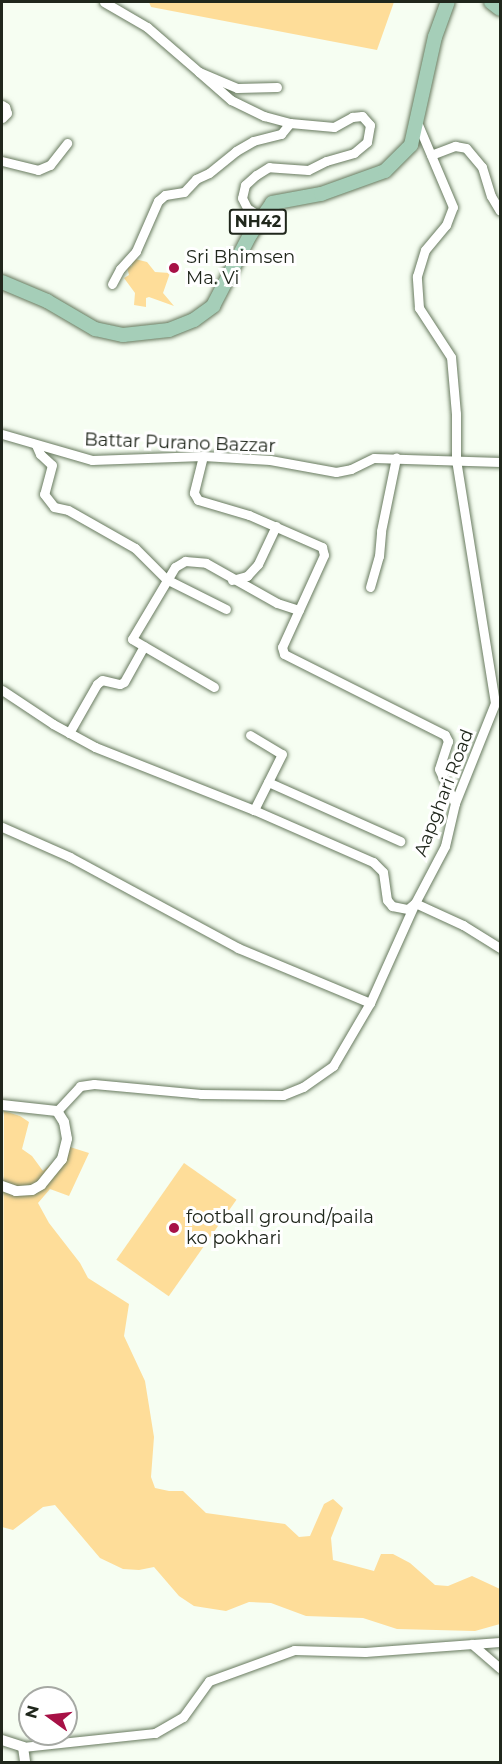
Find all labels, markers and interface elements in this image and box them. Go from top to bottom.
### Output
road number: NH42 [228,209,288,235]
place label: Sri Bhimsen Ma. Vi [186,247,295,290]
marker: Sri Bhimsen Ma. Vi [167,261,181,275]
street label: Battar Purano Bazzar [84,429,276,457]
street label: Aapghari Road [410,726,478,860]
place label: football ground/paila ko pokhari [186,1207,374,1250]
marker: football ground/paila ko pokhari [167,1221,181,1235]
north arrow [18,1686,78,1746]
text: N [21,1703,43,1720]

